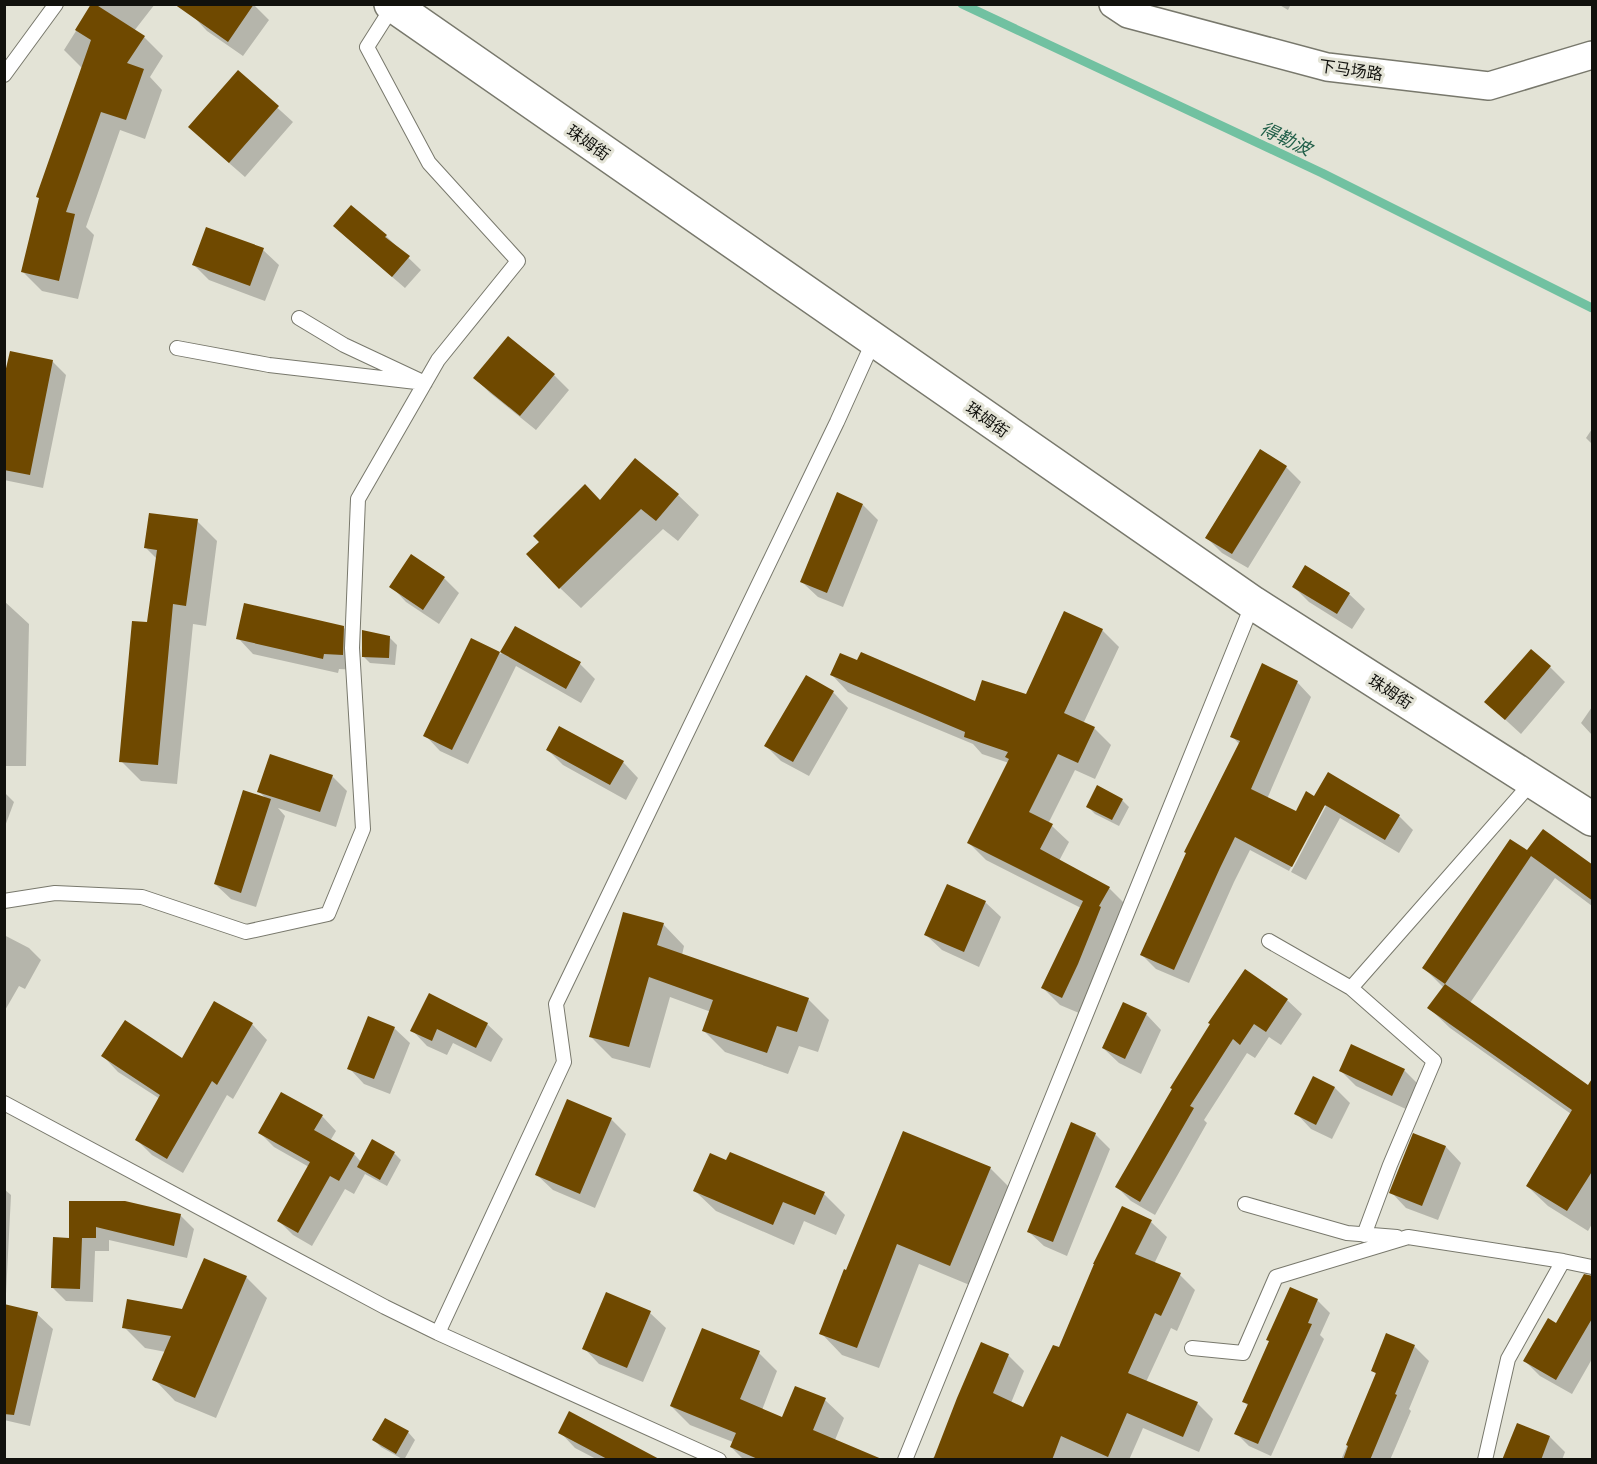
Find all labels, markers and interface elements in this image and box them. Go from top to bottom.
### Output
street label: 下马场路 [1318,55,1384,83]
water label: 得勒波 [1257,117,1318,161]
street label: 珠姆街 [564,120,614,164]
street label: 珠姆街 [963,397,1013,441]
street label: 珠姆街 [1366,670,1416,712]

